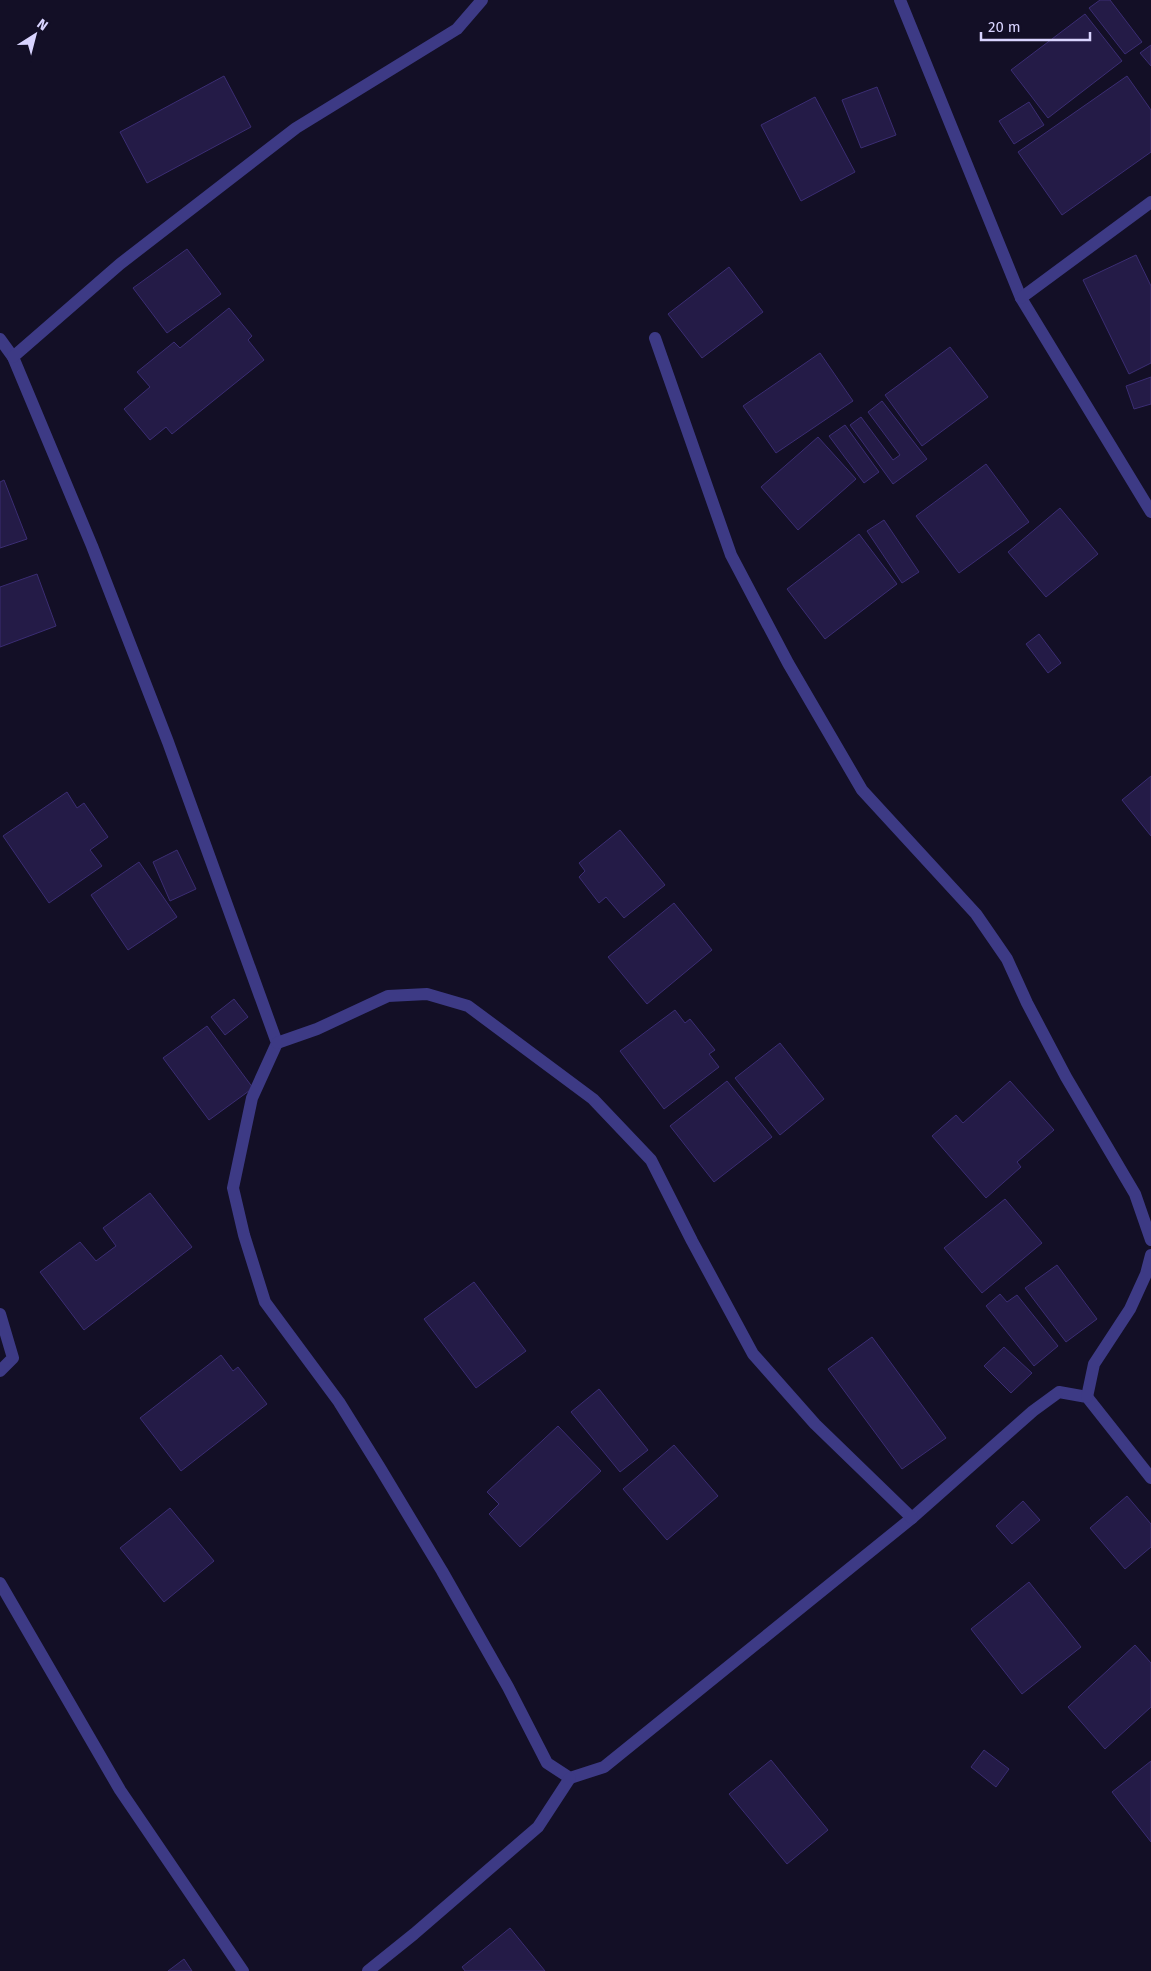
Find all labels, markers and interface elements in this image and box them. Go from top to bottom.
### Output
north arrow [10,10,60,60]
scale bar [981,10,1090,42]
text: N [34,15,51,34]
text: 20 m [988,18,1021,36]

